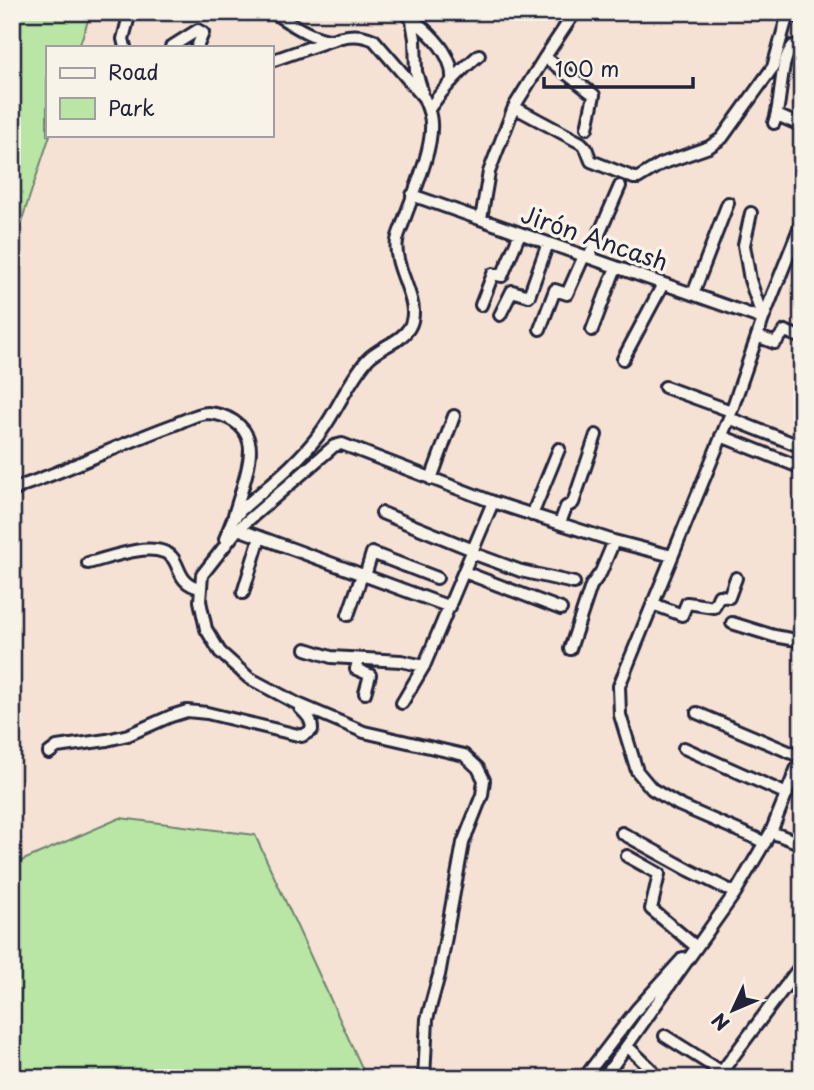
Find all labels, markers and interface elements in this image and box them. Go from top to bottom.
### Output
legend [46,46,273,136]
scale bar [544,46,693,90]
text: 100 m [555,52,619,84]
text: Road [108,55,159,87]
text: Park [108,91,155,123]
street label: Jirón Ancash [517,195,673,279]
north arrow [698,974,768,1044]
text: N [705,1007,735,1038]

